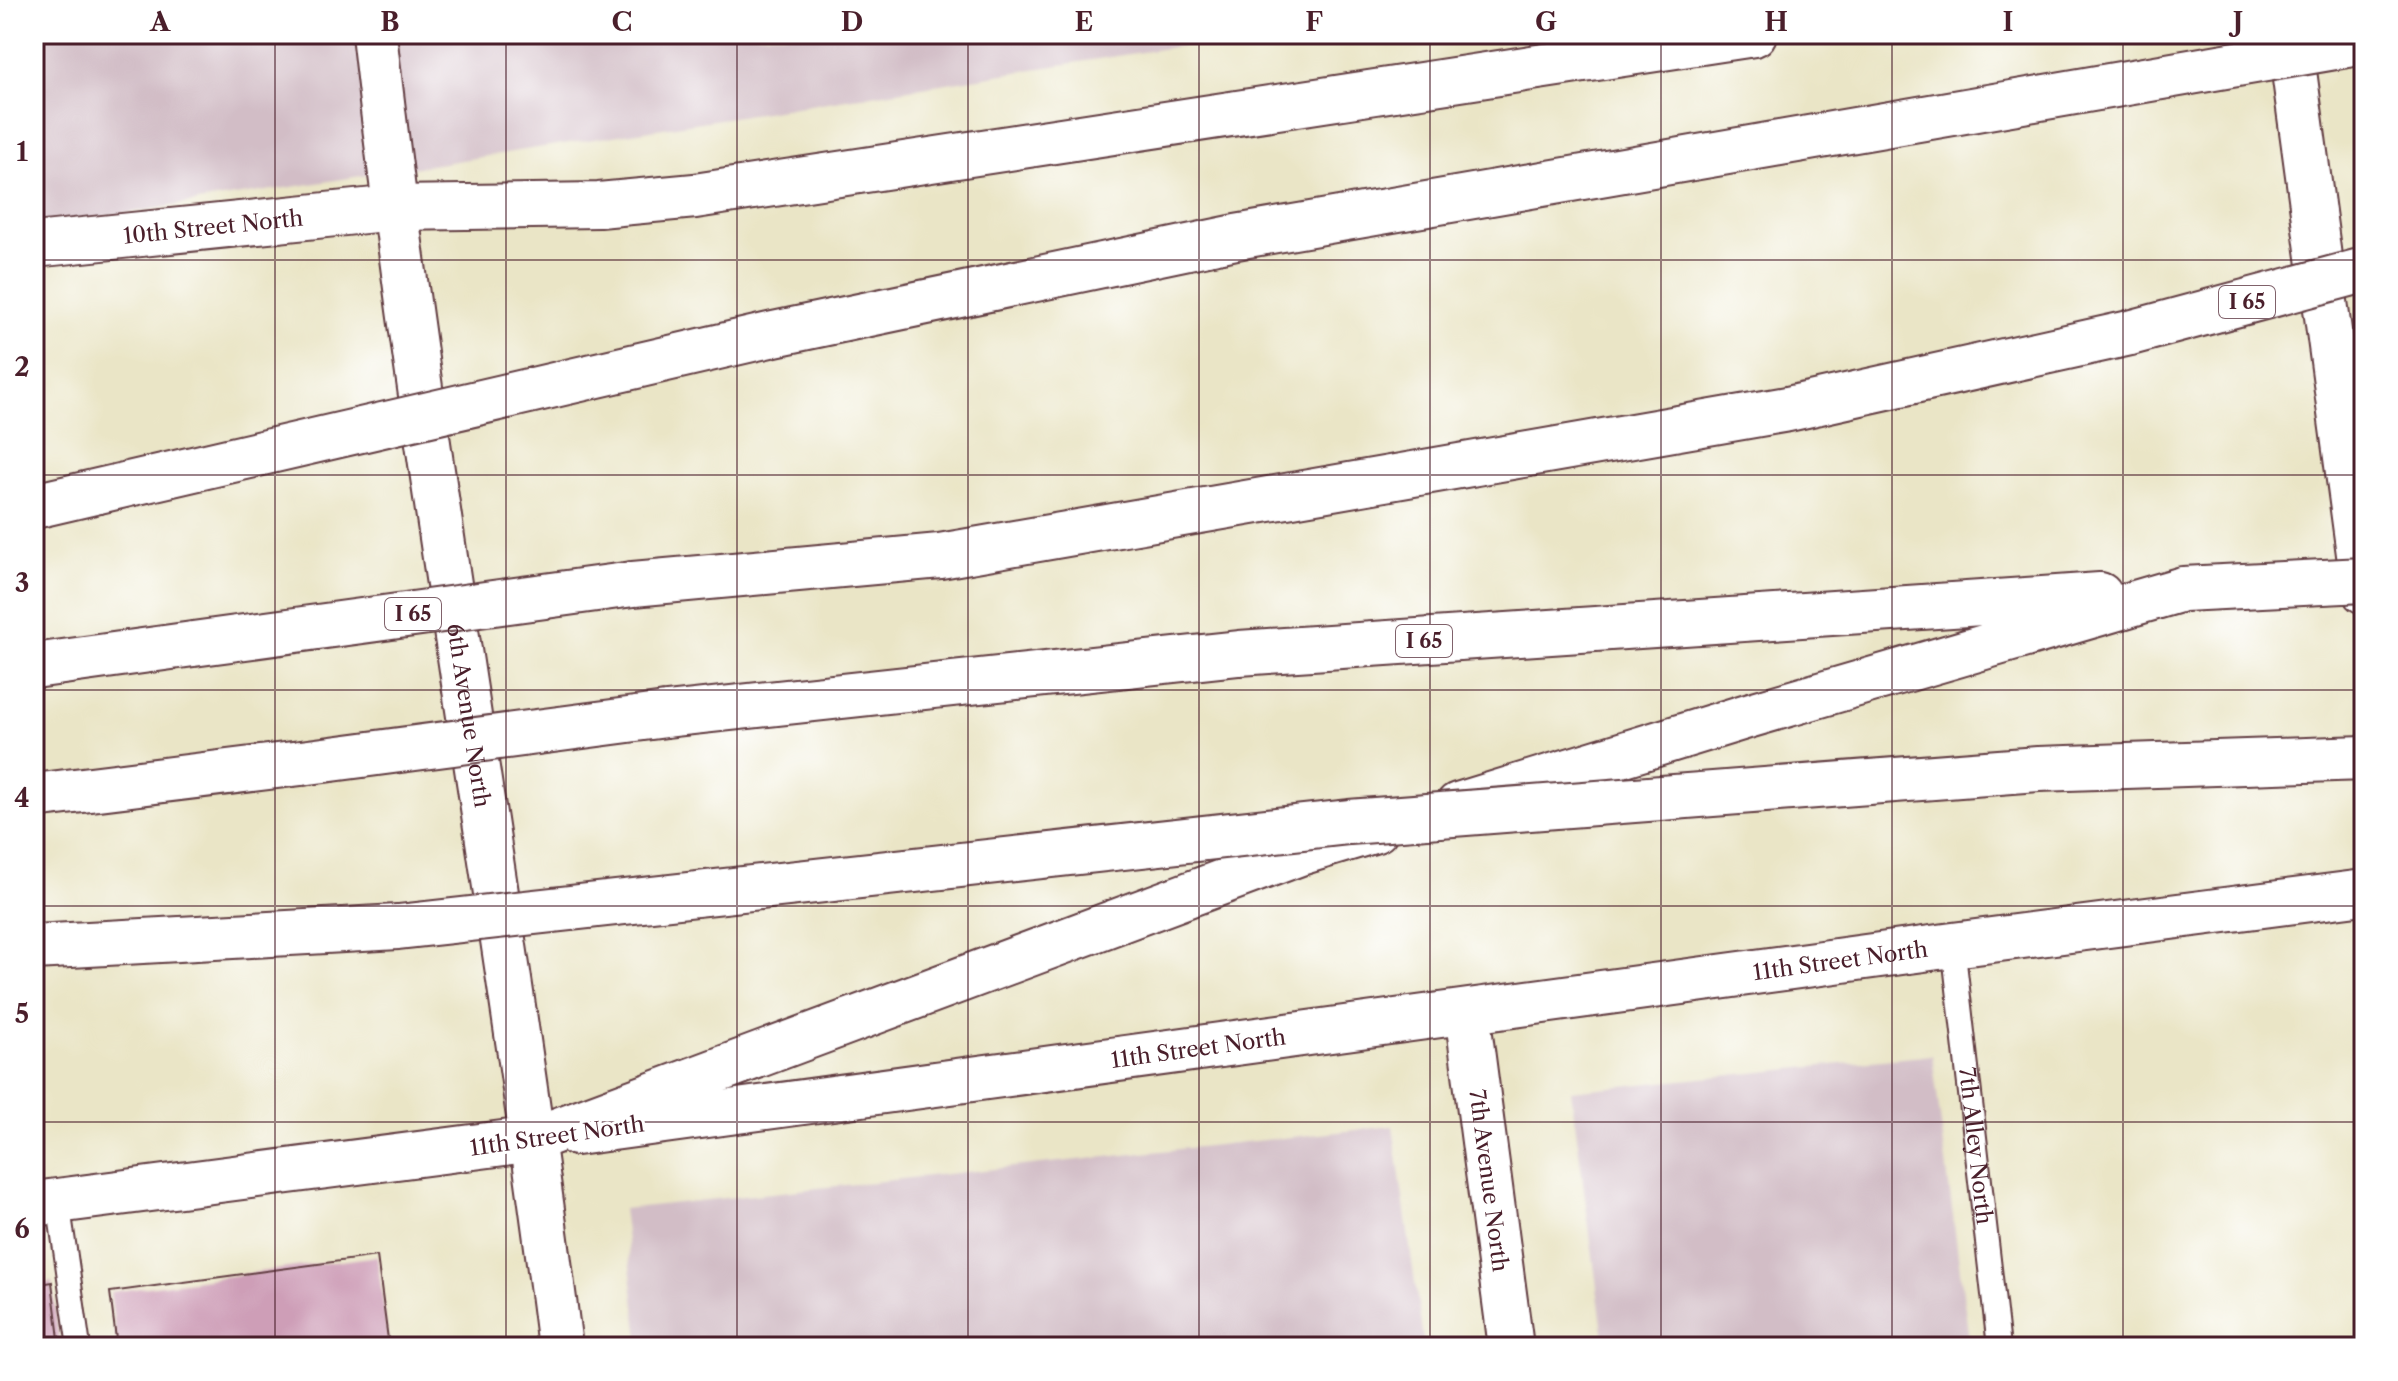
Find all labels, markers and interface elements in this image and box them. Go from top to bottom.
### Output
text: A [149,6,171,38]
text: B [380,6,400,38]
text: C [612,6,632,38]
text: D [841,6,863,38]
text: E [1075,6,1093,38]
text: F [1305,6,1323,38]
text: G [1535,6,1557,38]
text: H [1764,6,1788,38]
text: I [2003,6,2013,38]
text: J [2229,6,2243,38]
text: 1 [16,136,28,168]
street label: 10th Street North [122,204,305,249]
road number: I 65 [2219,286,2275,318]
text: 2 [14,351,30,383]
text: 3 [15,567,29,599]
road number: I 65 [385,598,441,630]
street label: 6th Avenue North [442,622,496,809]
road number: I 65 [1396,625,1452,657]
text: 4 [14,782,30,814]
street label: 11th Street North [1751,935,1930,986]
text: 5 [15,998,29,1030]
street label: 11th Street North [1109,1023,1288,1073]
street label: 7th Alley North [1954,1066,1998,1226]
street label: 7th Avenue North [1464,1088,1514,1273]
street label: 11th Street North [468,1110,646,1162]
text: 6 [14,1213,30,1245]

